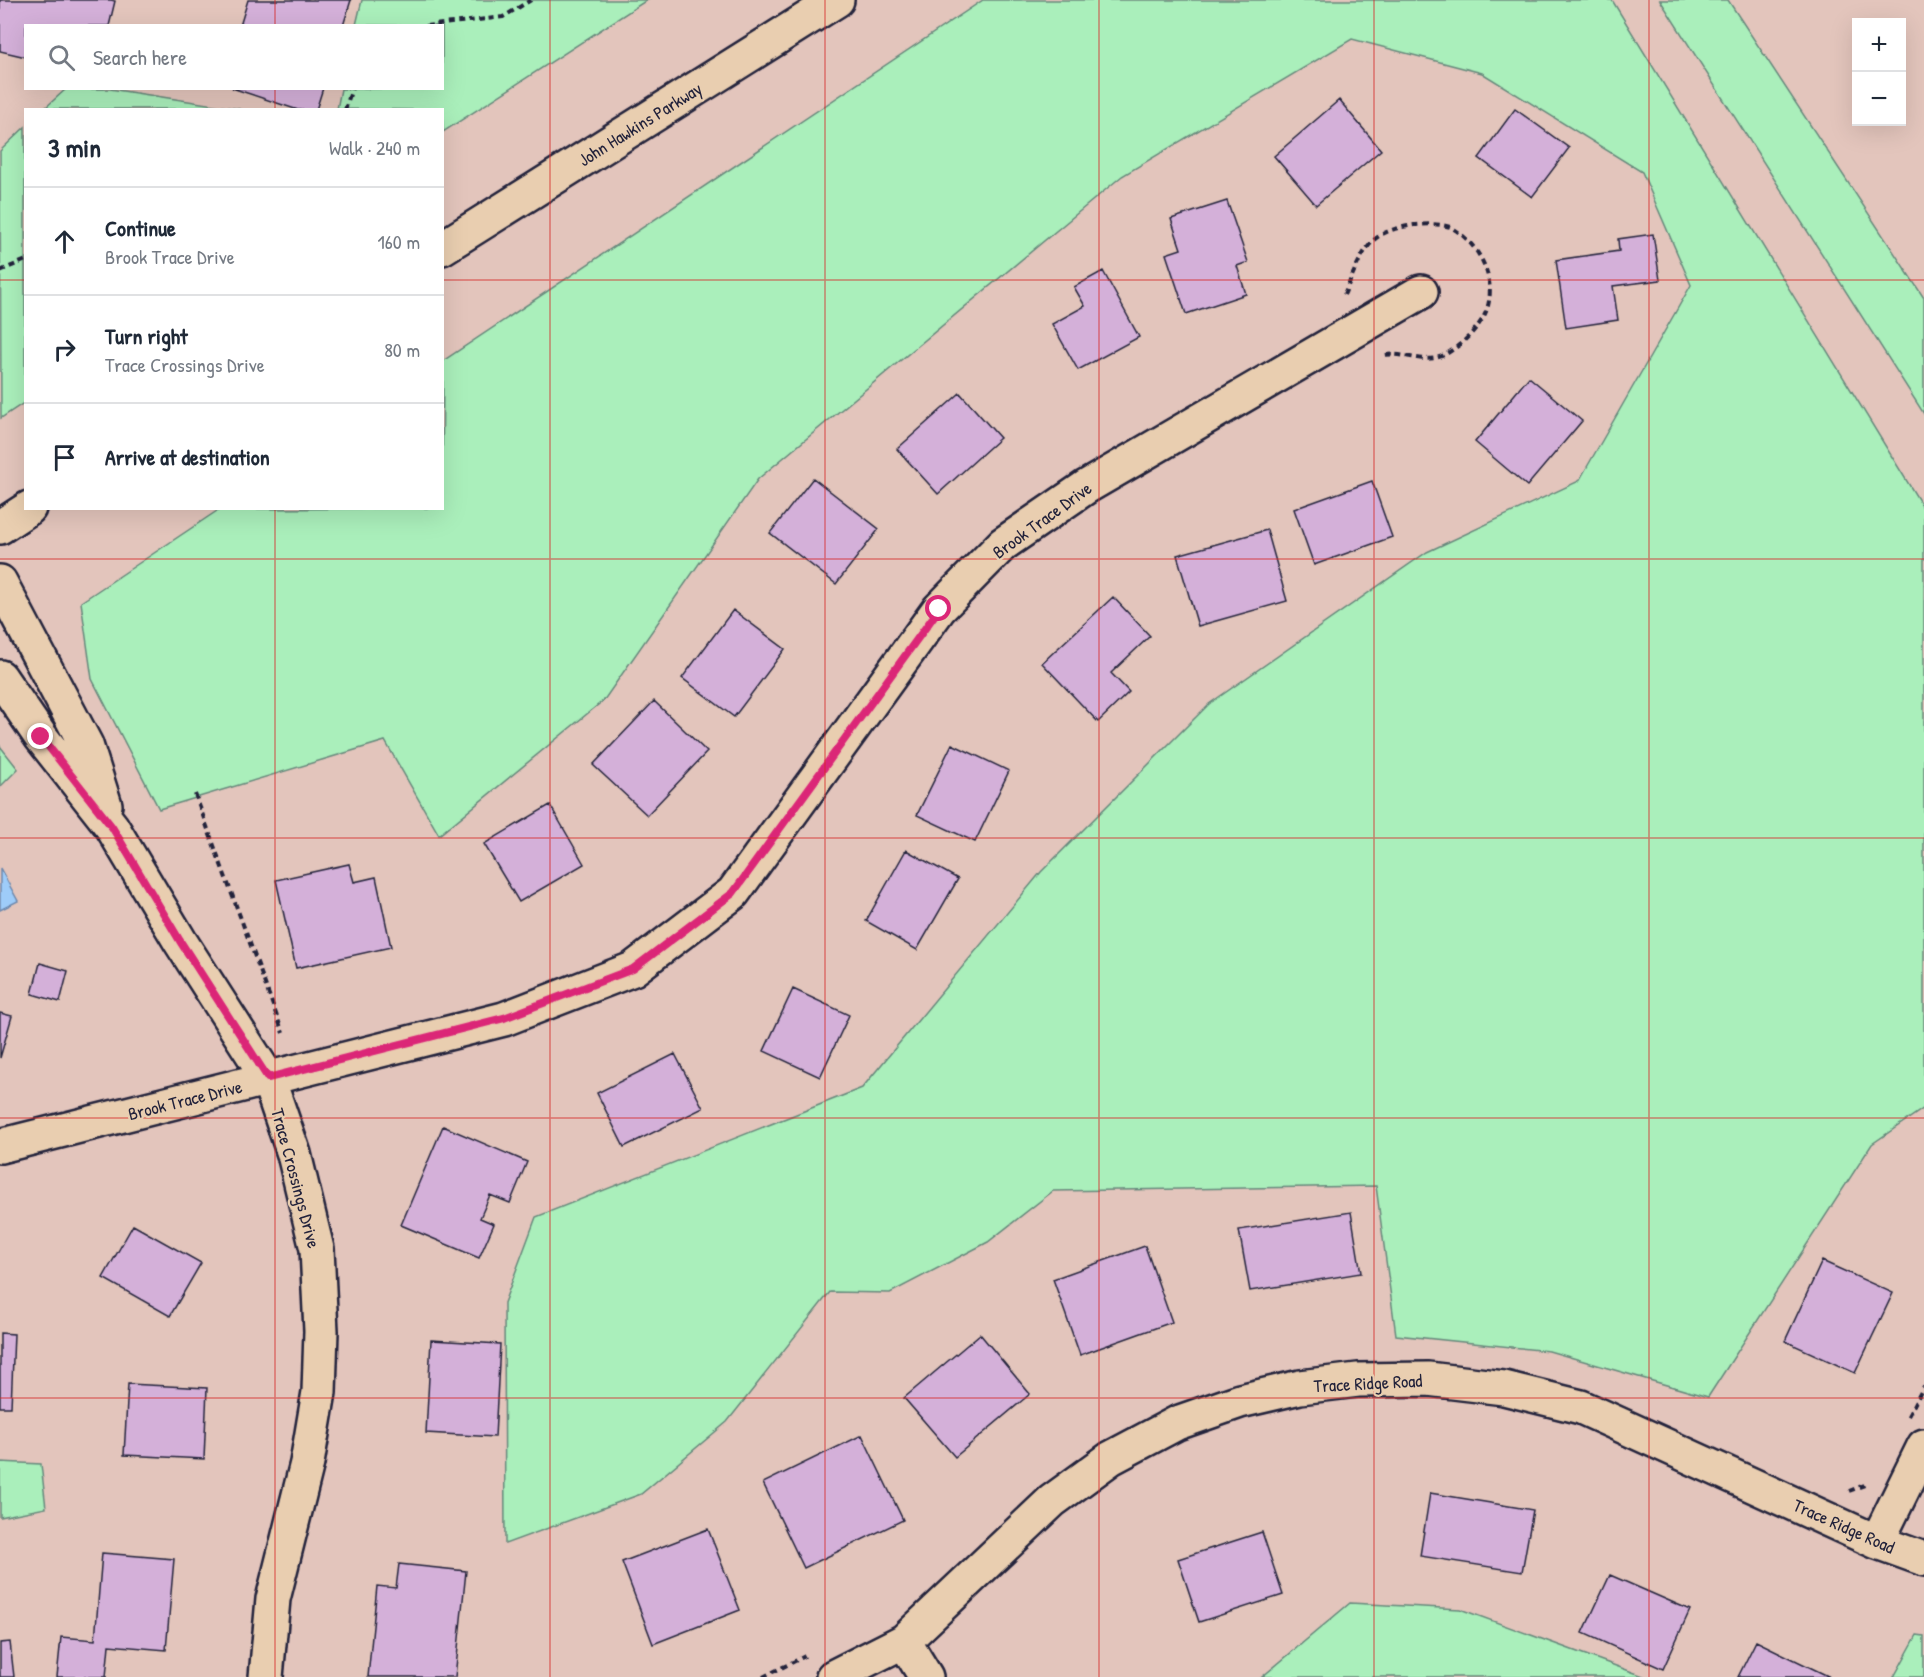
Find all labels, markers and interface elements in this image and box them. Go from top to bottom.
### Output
map controls [1852,18,1906,126]
button: + [1852,18,1906,72]
search box [24,24,444,90]
icon: search [45,41,78,74]
text: Search here [93,42,187,72]
button: − [1852,72,1906,126]
street label: John Hawkins Parkway [573,76,707,172]
text: 3 min [48,130,101,165]
text: Walk · 240 m [329,134,420,161]
text: Continue [105,213,176,243]
icon: ahead [48,225,81,258]
text: 160 m [378,228,420,255]
text: Brook Trace Drive [105,243,235,270]
text: Turn right [105,321,188,351]
icon: right [48,333,81,366]
text: 80 m [384,336,420,363]
text: Trace Crossings Drive [105,351,265,378]
icon: arrive [48,441,81,474]
text: Arrive at destination [105,442,270,472]
street label: Brook Trace Drive [987,476,1097,564]
route start [925,595,951,621]
route end [27,723,53,749]
street label: Brook Trace Drive [125,1074,245,1126]
street label: Trace Crossings Drive [265,1105,327,1251]
street label: Trace Ridge Road [1313,1368,1423,1398]
street label: Trace Ridge Road [1789,1492,1899,1560]

